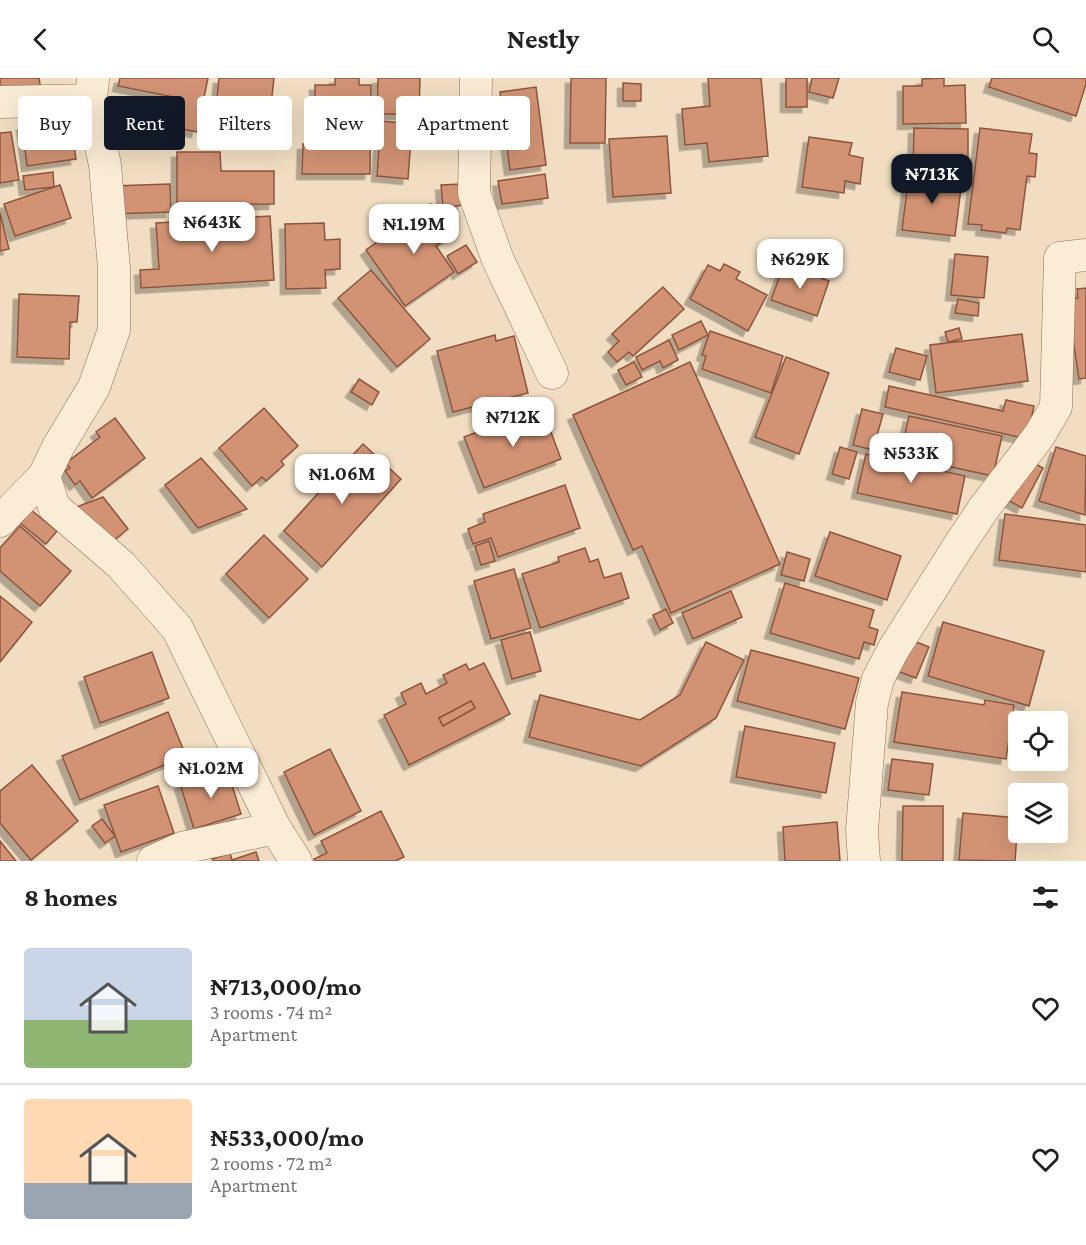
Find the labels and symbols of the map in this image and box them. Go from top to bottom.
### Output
pin: ₦713K [890,154,974,205]
pin: ₦643K [170,202,254,253]
pin: ₦1.19M [365,204,463,255]
pin: ₦629K [758,239,842,290]
pin: ₦712K [471,397,555,448]
pin: ₦533K [869,433,953,484]
pin: ₦1.06M [293,454,391,505]
pin: ₦1.02M [162,748,260,799]

